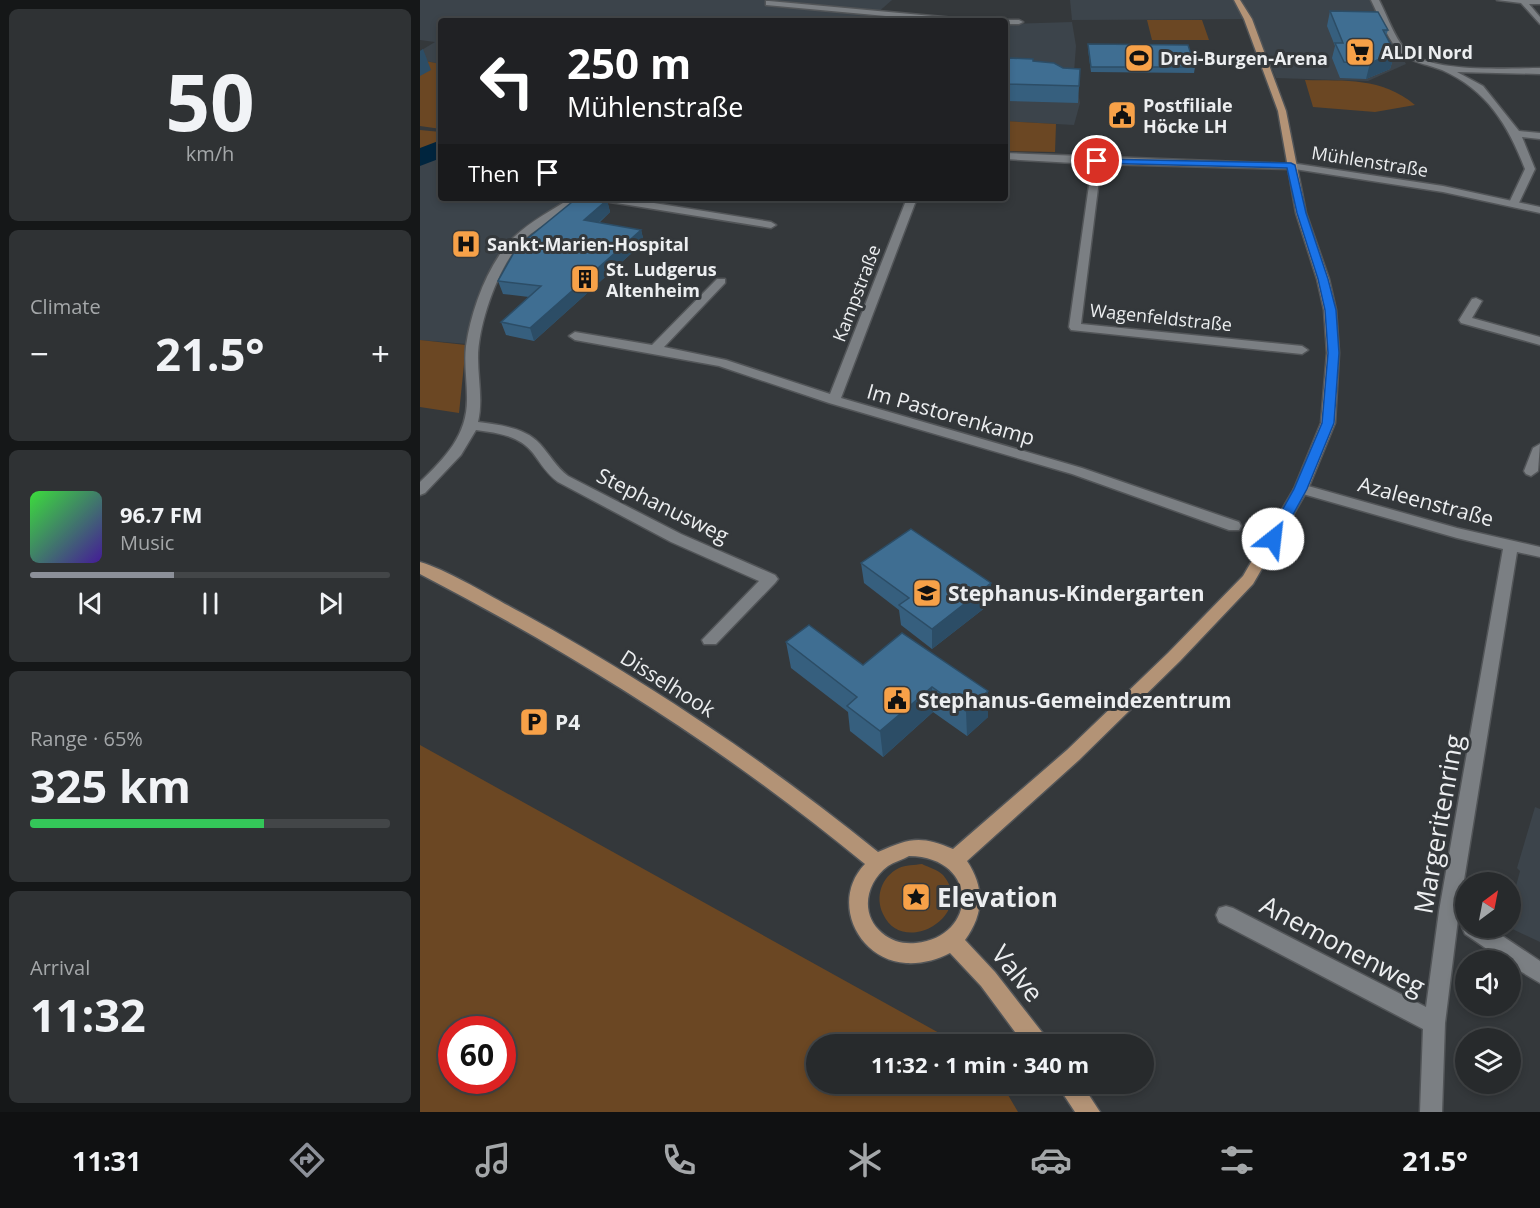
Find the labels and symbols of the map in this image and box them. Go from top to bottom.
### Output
supermarket icon: ALDI Nord [1344,36,1376,68]
place label: ALDI Nord [1381,40,1473,64]
sports icon: Drei-Burgen-Arena [1123,42,1155,74]
place label: Drei-Burgen-Arena [1160,46,1328,70]
place label: Postfiliale Höcke LH [1143,93,1233,138]
public building icon: Postfiliale Höcke LH [1106,99,1138,131]
pin [1071,135,1122,186]
street label: Mühlenstraße [1310,140,1430,182]
hospital icon: Sankt-Marien-Hospital [450,228,482,260]
place label: Sankt-Marien-Hospital [487,232,689,256]
street label: Kampstraße [826,241,886,345]
place label: St. Ludgerus Altenheim [606,257,717,302]
building icon: St. Ludgerus Altenheim [569,263,601,295]
street label: Wagenfeldstraße [1089,298,1233,336]
street label: Im Pastorenkamp [864,377,1038,451]
street label: Stephanusweg [592,461,734,549]
street label: Azaleenstraße [1355,469,1497,533]
position arrow [1241,507,1305,571]
school or university icon: Stephanus-Kindergarten [911,577,943,609]
place label: Stephanus-Kindergarten [948,579,1204,607]
street label: Disselhook [615,643,721,723]
public building icon: Stephanus-Gemeindezentrum [881,684,913,716]
place label: Stephanus-Gemeindezentrum [918,686,1232,714]
parking icon: P4 [518,706,550,738]
place label: P4 [555,708,580,736]
street label: Margeritenring [1405,732,1471,916]
north arrow [1455,872,1521,938]
place label: Elevation [937,879,1058,915]
place icon: Elevation [900,881,932,913]
street label: Anemonenweg [1254,886,1432,1004]
street label: Valve [984,937,1052,1009]
speed limit sign: 60 [438,1016,516,1094]

